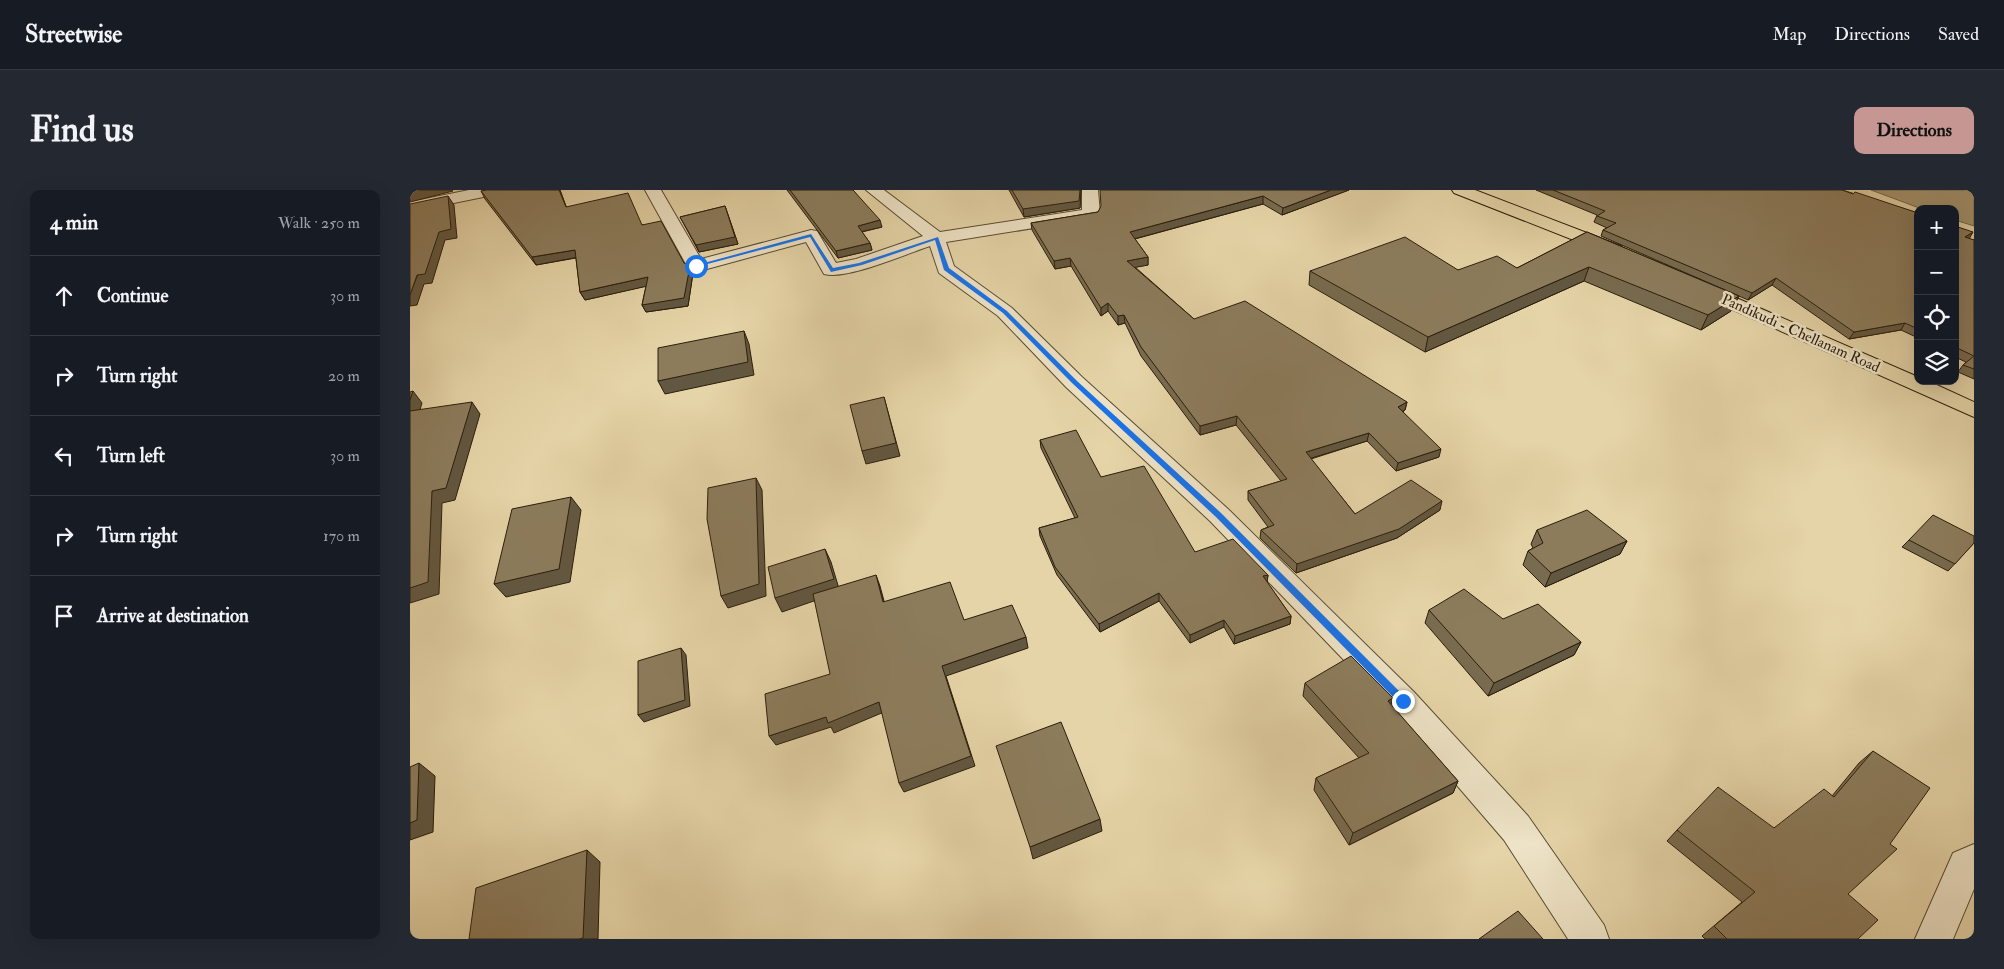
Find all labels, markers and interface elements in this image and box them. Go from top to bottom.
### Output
text: Streetwise [25,19,122,50]
text: Map [1773,23,1806,46]
text: Directions [1834,23,1910,46]
text: Saved [1938,23,1979,46]
button: Directions [1854,107,1974,154]
text: Find us [30,108,134,152]
map controls [1914,205,1959,385]
button: + [1914,205,1959,250]
text: 4 min [50,209,98,236]
text: Walk · 250 m [278,213,360,233]
button: − [1914,250,1959,295]
route start [685,255,708,278]
icon: ahead [50,282,78,310]
text: Continue [97,284,168,308]
text: 30 m [330,286,360,306]
street label: Pandikudi - Chellanam Road [1719,290,1884,377]
button: locate [1914,295,1959,340]
button: layers [1914,340,1959,385]
icon: right [50,362,78,390]
text: Turn right [97,364,177,388]
text: 20 m [328,366,360,386]
icon: left [50,442,78,470]
text: Turn left [97,444,165,468]
text: 30 m [330,446,360,466]
icon: right [50,522,78,550]
text: Turn right [97,524,177,548]
text: 170 m [323,526,360,546]
icon: arrive [50,602,78,630]
text: Arrive at destination [97,604,249,628]
route end [1392,690,1415,713]

